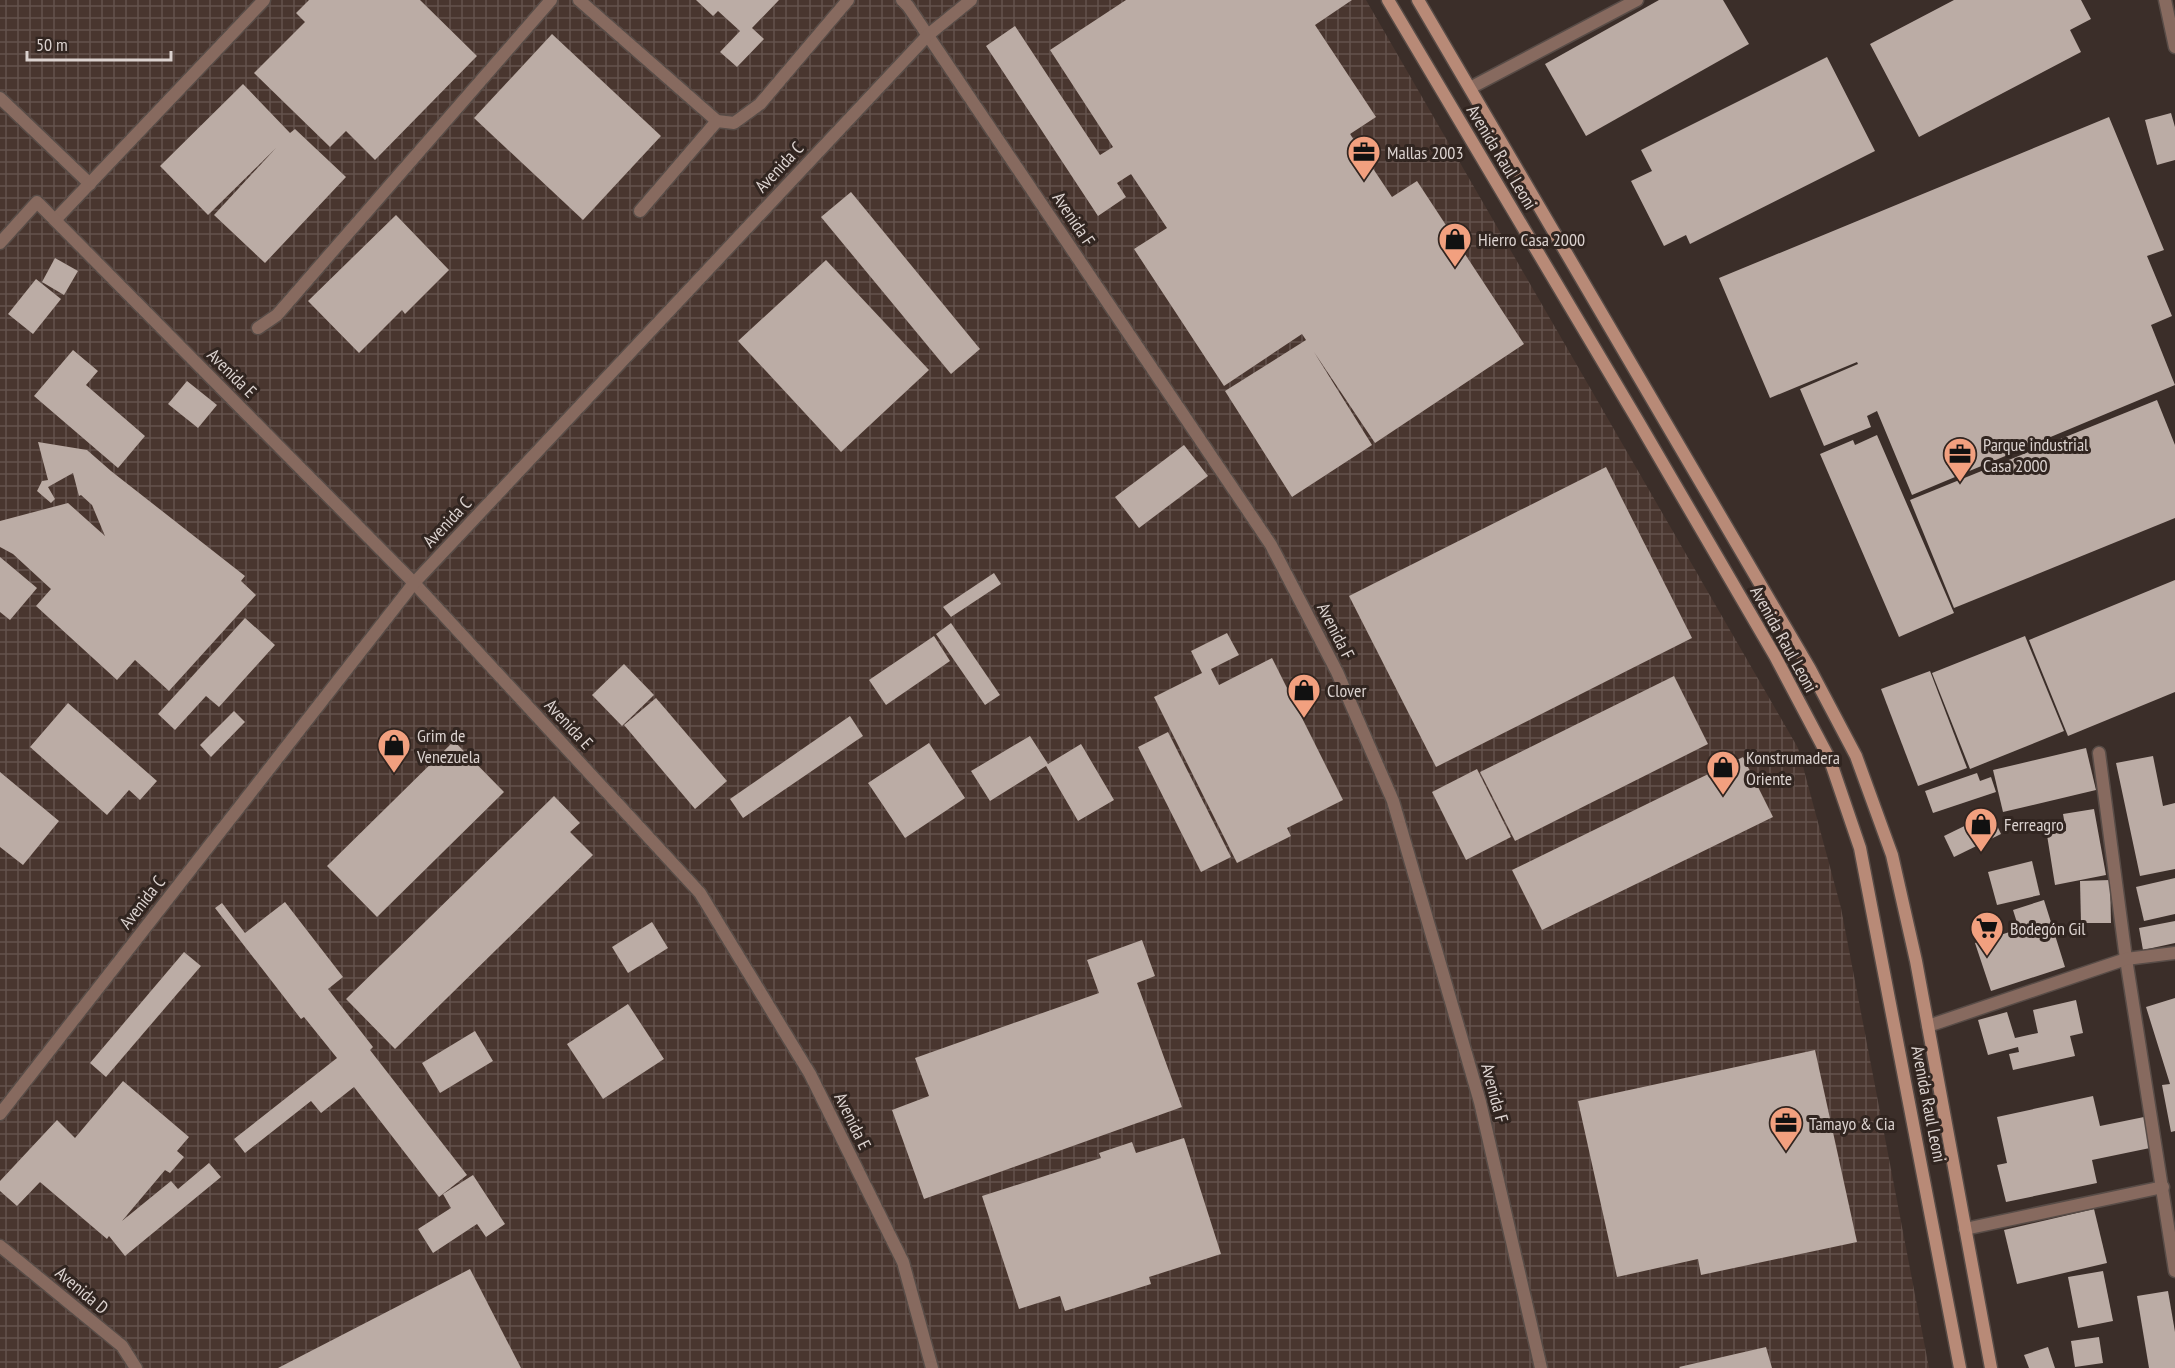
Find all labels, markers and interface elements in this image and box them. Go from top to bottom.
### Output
scale bar [27,24,171,62]
text: 50 m [36,33,68,56]
street label: Avenida Raul Leoni [1462,100,1542,214]
office icon: Mallas 2003 [1346,134,1382,181]
street label: Avenida C [750,137,808,197]
place label: Mallas 2003 [1387,141,1464,164]
street label: Avenida F [1048,188,1100,250]
shop icon: Hierro Casa 2000 [1437,221,1473,268]
place label: Hierro Casa 2000 [1478,228,1585,251]
street label: Avenida E [202,343,262,403]
place label: Parque industrial Casa 2000 [1983,433,2089,477]
office icon: Parque industrial Casa 2000 [1942,436,1978,483]
street label: Avenida C [418,492,476,552]
street label: Avenida Raul Leoni [1745,582,1823,696]
street label: Avenida F [1312,599,1360,663]
shop icon: Clover [1286,672,1322,719]
place label: Clover [1327,679,1366,702]
street label: Avenida E [540,694,598,754]
place label: Grim de Venezuela [416,724,480,768]
shop icon: Grim de Venezuela [376,727,412,774]
place label: Konstrumadera Oriente [1746,746,1840,790]
shop icon: Konstrumadera Oriente [1705,749,1741,796]
shop icon: Ferreagro [1963,806,1999,853]
place label: Ferreagro [2004,813,2064,836]
street label: Avenida C [114,871,170,933]
supermarket icon: Bodegón Gil [1969,910,2005,957]
place label: Bodegón Gil [2010,917,2086,940]
street label: Avenida Raul Leoni [1906,1044,1952,1164]
street label: Avenida F [1476,1061,1514,1125]
street label: Avenida E [829,1089,877,1153]
office icon: Tamayo & Cia [1768,1105,1804,1152]
place label: Tamayo & Cia [1809,1112,1895,1135]
street label: Avenida D [51,1261,113,1319]

